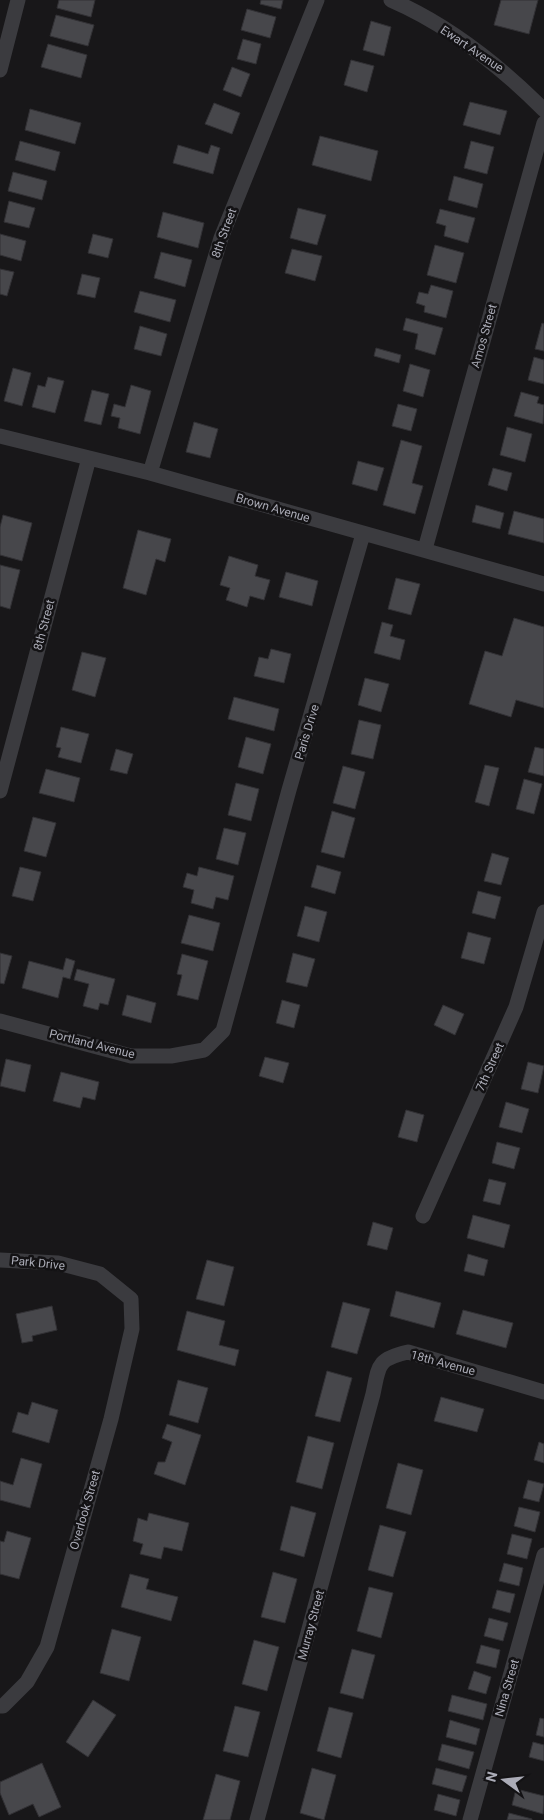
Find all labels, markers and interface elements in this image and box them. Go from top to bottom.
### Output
street label: Ewart Avenue [438,23,506,75]
street label: 8th Street [209,206,239,260]
street label: Amos Street [468,302,500,370]
street label: Brown Avenue [234,491,312,525]
street label: 8th Street [31,598,57,652]
street label: Paris Drive [292,703,322,761]
street label: Portland Avenue [48,1027,136,1061]
street label: 7th Street [473,1040,507,1094]
street label: Park Drive [10,1253,66,1273]
street label: 18th Avenue [409,1348,477,1378]
street label: Overlook Street [67,1469,103,1551]
street label: Murray Street [295,1588,327,1661]
street label: Nina Street [492,1658,522,1718]
north arrow [479,1755,529,1805]
text: N [482,1770,500,1783]

